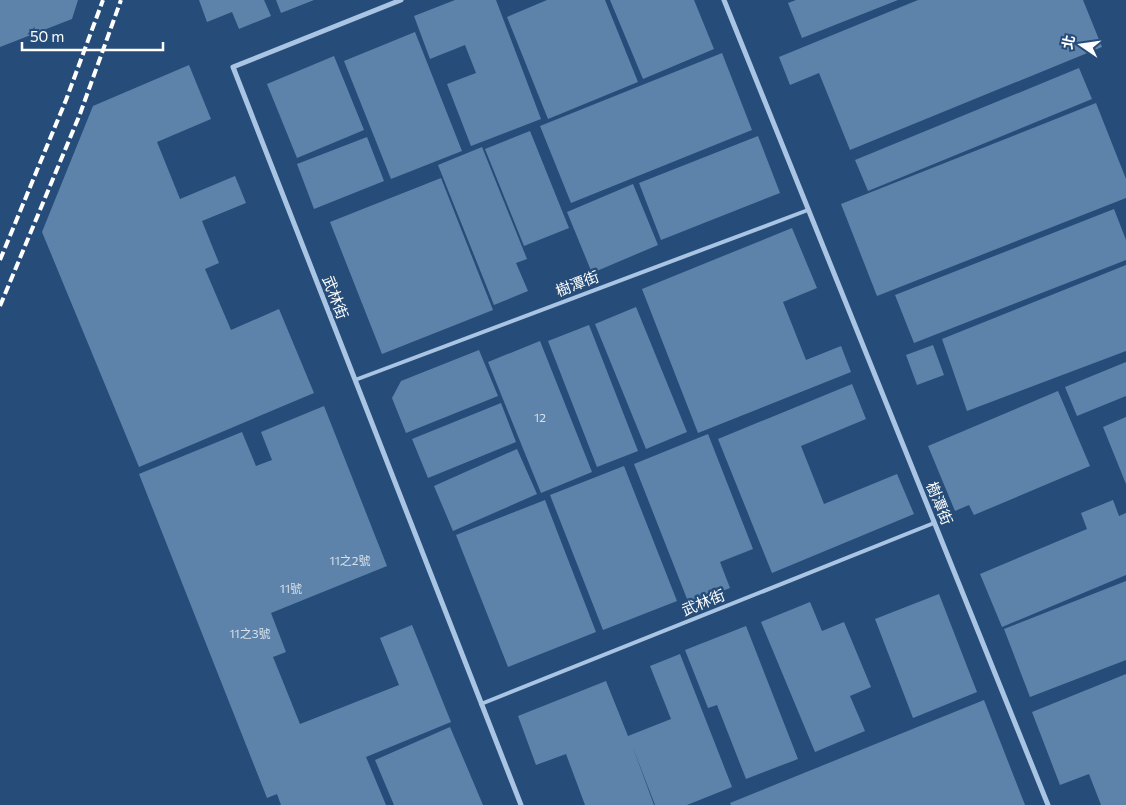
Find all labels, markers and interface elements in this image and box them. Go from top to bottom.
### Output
scale bar [22,20,164,52]
north arrow [1056,20,1106,70]
text: 50 m [30,27,64,45]
text: 北 [1058,33,1078,51]
street label: 樹潭街 [553,267,601,299]
street label: 武林街 [320,273,352,321]
house number: 12 [534,410,546,424]
street label: 樹潭街 [923,479,957,527]
house number: 11之2號 [330,553,370,567]
house number: 11號 [280,581,302,595]
street label: 武林街 [679,585,727,619]
house number: 11之3號 [229,626,271,640]

